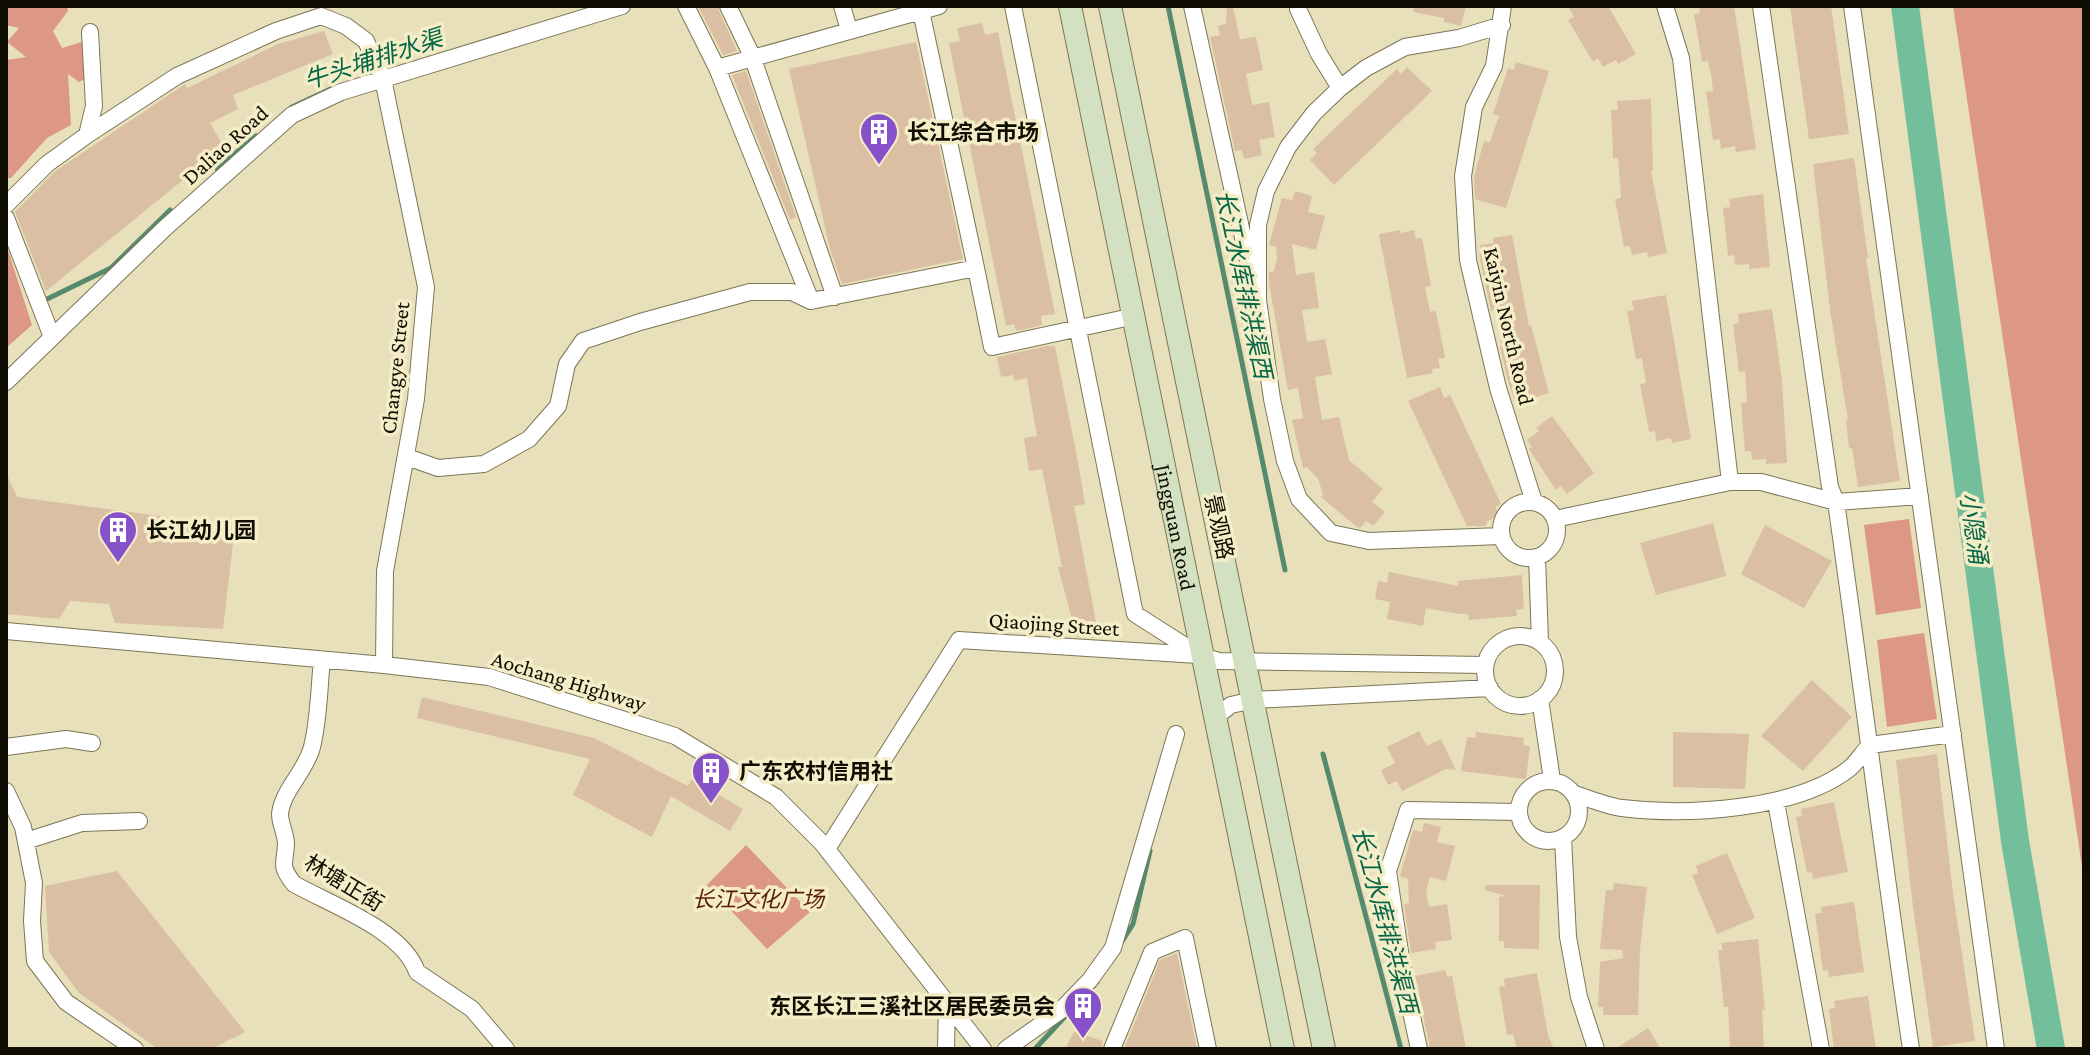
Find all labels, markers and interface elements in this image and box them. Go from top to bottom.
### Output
water label: 牛头埔排水渠 [300,23,449,94]
street label: Daliao Road [177,100,273,190]
building icon: 长江综合市场 [858,111,900,166]
place label: 长江综合市场 [907,120,1039,145]
water label: 长江水库排洪渠西 [1211,187,1278,385]
street label: Kaiyin North Road [1479,245,1539,408]
street label: Changye Street [376,300,414,435]
street label: Jingguan Road [1151,460,1202,593]
water label: 小隐涌 [1956,490,1993,568]
street label: 景观路 [1200,492,1238,562]
building icon: 长江幼儿园 [97,509,139,564]
place label: 长江幼儿园 [146,518,256,543]
street label: Qiaojing Street [988,607,1121,641]
street label: Aochang Highway [489,646,650,717]
building icon: 广东农村信用社 [690,750,732,805]
place label: 广东农村信用社 [739,759,893,784]
water label: 长江水库排洪渠西 [1347,824,1424,1020]
street label: 林塘正街 [300,850,388,916]
park label: 长江文化广场 [692,887,826,912]
building icon: 东区长江三溪社区居民委员会 [1062,985,1104,1040]
place label: 东区长江三溪社区居民委员会 [769,994,1055,1019]

